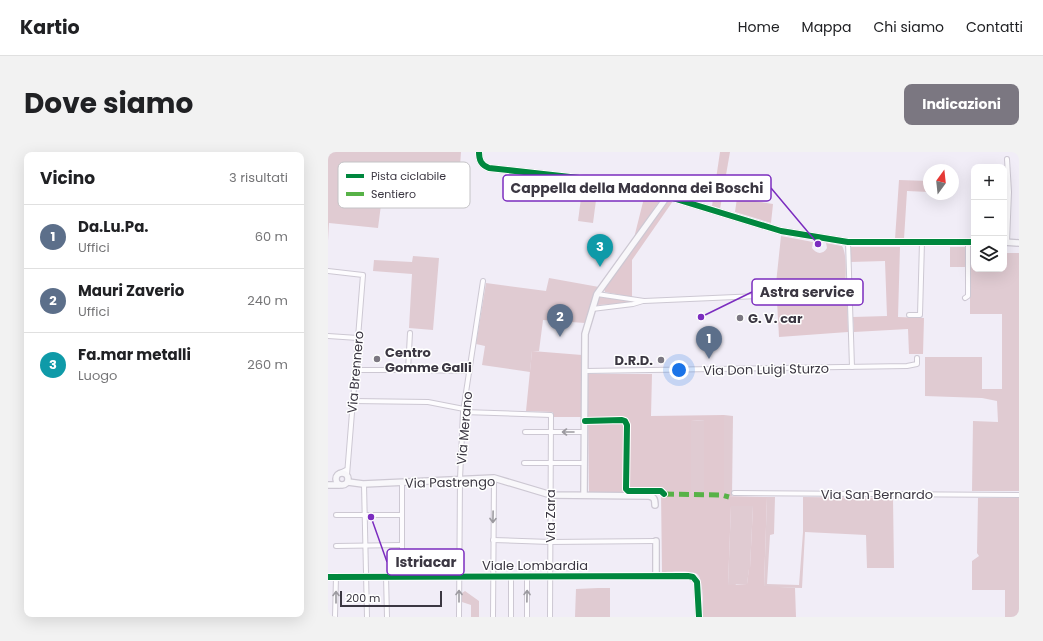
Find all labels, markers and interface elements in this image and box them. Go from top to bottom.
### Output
text: Kartio [20,14,80,41]
text: Home [738,17,780,37]
text: Mappa [802,17,852,37]
text: Chi siamo [874,17,944,37]
text: Contatti [966,17,1023,37]
text: Dove siamo [24,84,193,123]
button: Indicazioni [904,84,1019,125]
legend [338,162,470,208]
north arrow [923,164,959,200]
map controls [971,164,1007,272]
button: + [971,164,1007,200]
text: Vicino [40,166,95,190]
text: 3 risultati [229,168,288,187]
text: Pista ciclabile [371,168,446,184]
callout: Cappella della Madonna dei Boschi [503,175,771,201]
text: Cappella della Madonna dei Boschi [511,178,763,198]
text: Sentiero [371,186,416,202]
button: − [971,200,1007,236]
text: Da.Lu.Pa. [78,216,149,237]
text: 1 [51,227,55,246]
text: 60 m [255,227,288,246]
pin: 3 [587,234,613,267]
button: layers [971,236,1007,272]
text: Uffici [78,238,110,257]
callout: Astra service [752,279,863,305]
text: Mauri Zaverio [78,280,184,301]
text: Astra service [760,282,855,302]
text: 2 [49,291,57,310]
text: 240 m [247,291,288,310]
text: Uffici [78,302,110,321]
pin: 2 [547,304,573,337]
place label: G. V. car [748,309,803,328]
marker: G. V. car [735,313,745,323]
pin: 1 [696,326,722,359]
street label: Via Brennero [342,330,369,414]
place label: Centro Gomme Galli [385,343,472,377]
text: Fa.mar metalli [78,344,191,365]
place label: D.R.D. [615,351,653,370]
marker: Centro Gomme Galli [372,354,382,364]
text: 3 [49,355,57,374]
text: 260 m [247,355,288,374]
marker: D.R.D. [656,355,666,365]
street label: Via Don Luigi Sturzo [703,359,829,380]
your location [669,360,689,380]
text: Luogo [78,366,117,385]
street label: Via Merano [452,390,477,466]
one-way arrow [562,428,575,436]
street label: Via Pastrengo [405,472,495,493]
street label: Via San Bernardo [821,485,933,504]
street label: Via Zara [541,489,560,543]
one-way arrow [489,510,497,523]
callout: Istriacar [387,549,464,575]
text: Istriacar [395,552,457,572]
street label: Viale Lombardia [482,556,588,575]
scale bar [340,589,442,608]
text: 200 m [346,590,380,606]
one-way arrow [455,590,463,603]
one-way arrow [523,590,531,603]
one-way arrow [332,591,340,604]

